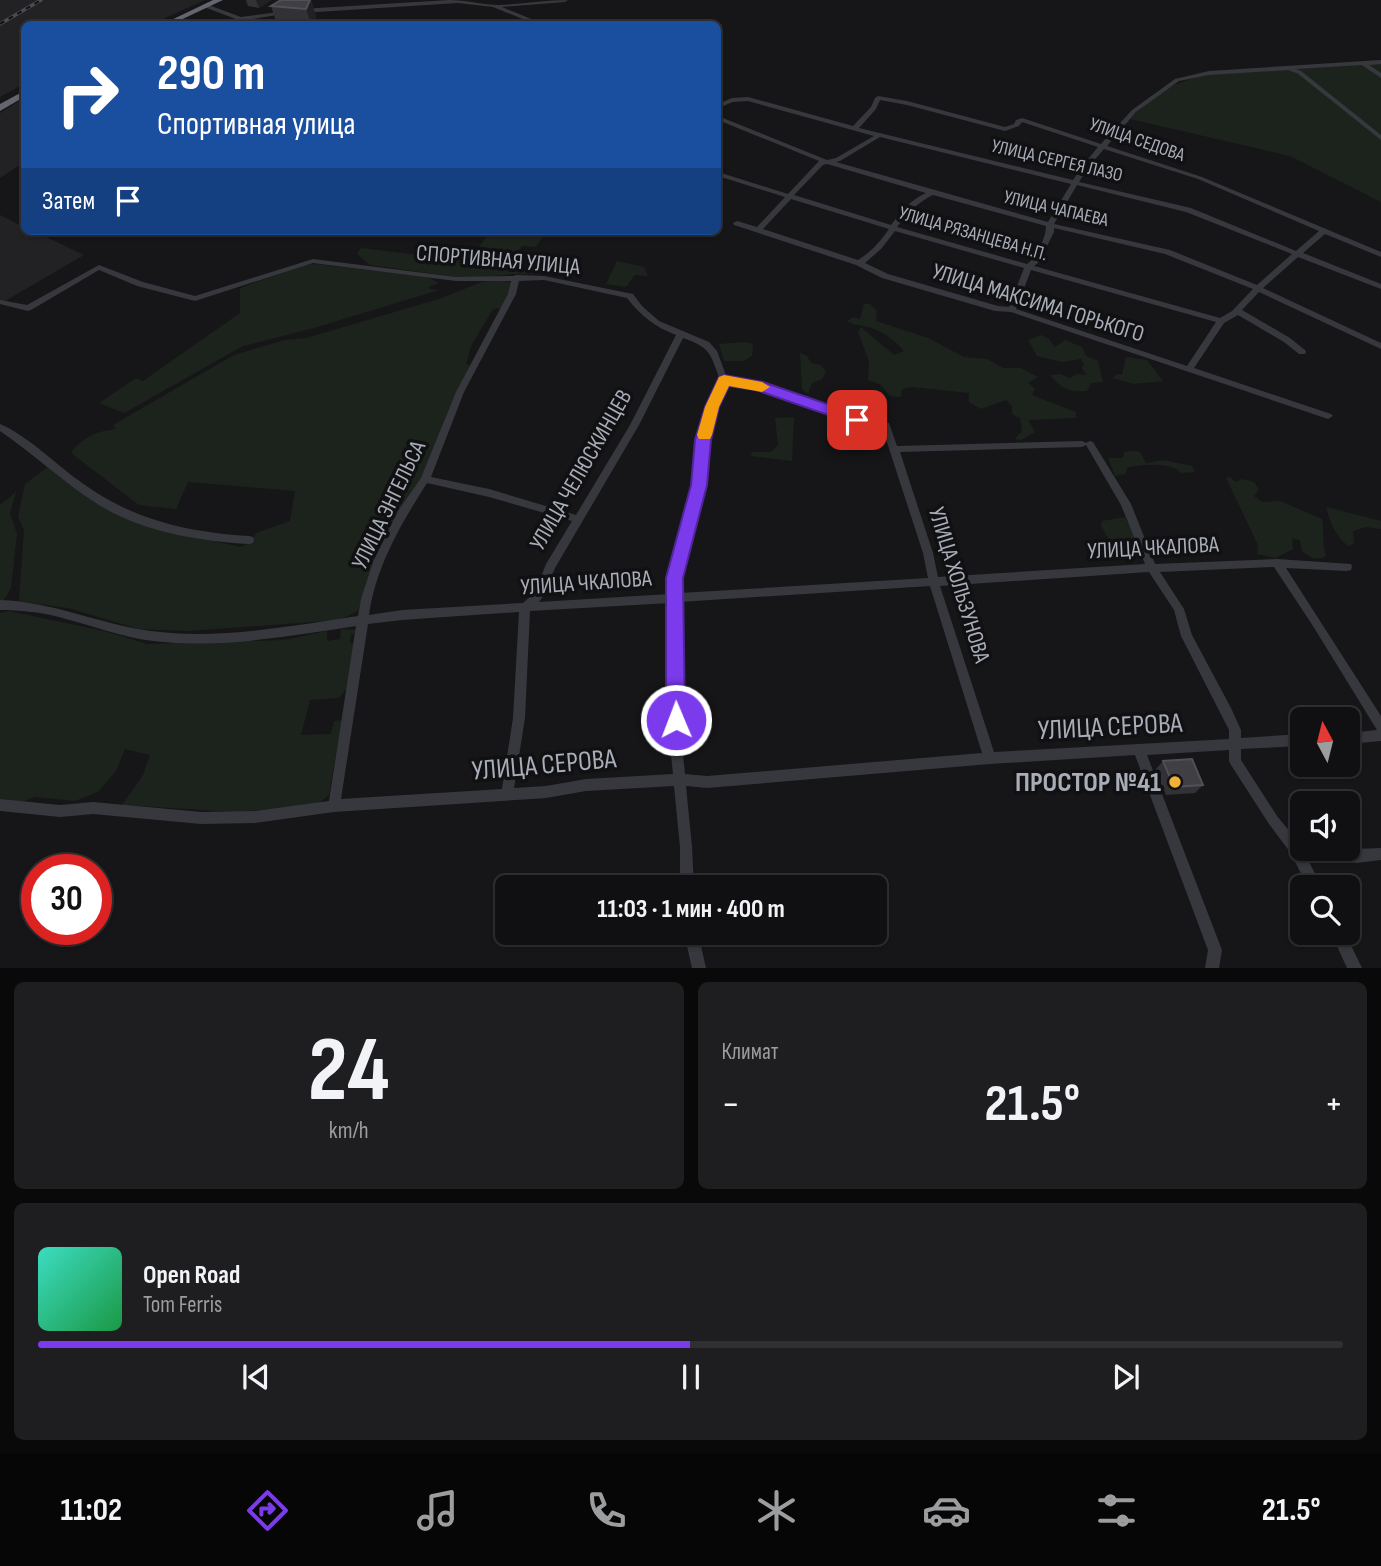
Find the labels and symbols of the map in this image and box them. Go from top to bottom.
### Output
street label: УЛИЦА СЕДОВА [1086,113,1189,167]
street label: УЛИЦА СЕРГЕЯ ЛАЗО [989,135,1125,187]
street label: УЛИЦА ЧАПАЕВА [1001,186,1111,232]
street label: УЛИЦА РЯЗАНЦЕВА Н.П. [896,202,1050,266]
street label: СПОРТИВНАЯ УЛИЦА [415,239,581,281]
street label: УЛИЦА МАКСИМА ГОРЬКОГО [929,257,1147,349]
street label: УЛИЦА ЧЕЛЮСКИНЦЕВ [524,385,638,555]
pin [827,390,887,450]
street label: УЛИЦА ЭНГЕЛЬСА [346,436,432,574]
street label: УЛИЦА ХОЛЬЗУНОВА [922,504,996,666]
street label: УЛИЦА ЧКАЛОВА [1087,531,1220,565]
street label: УЛИЦА ЧКАЛОВА [519,564,653,602]
position arrow [639,683,713,757]
street label: УЛИЦА СЕРОВА [1037,707,1184,747]
north arrow [1290,707,1360,777]
street label: УЛИЦА СЕРОВА [470,742,619,788]
place label: ПРОСТОР №41 [1015,766,1161,799]
marker: ПРОСТОР №41 [1167,774,1183,790]
speed limit sign: 30 [21,854,112,945]

